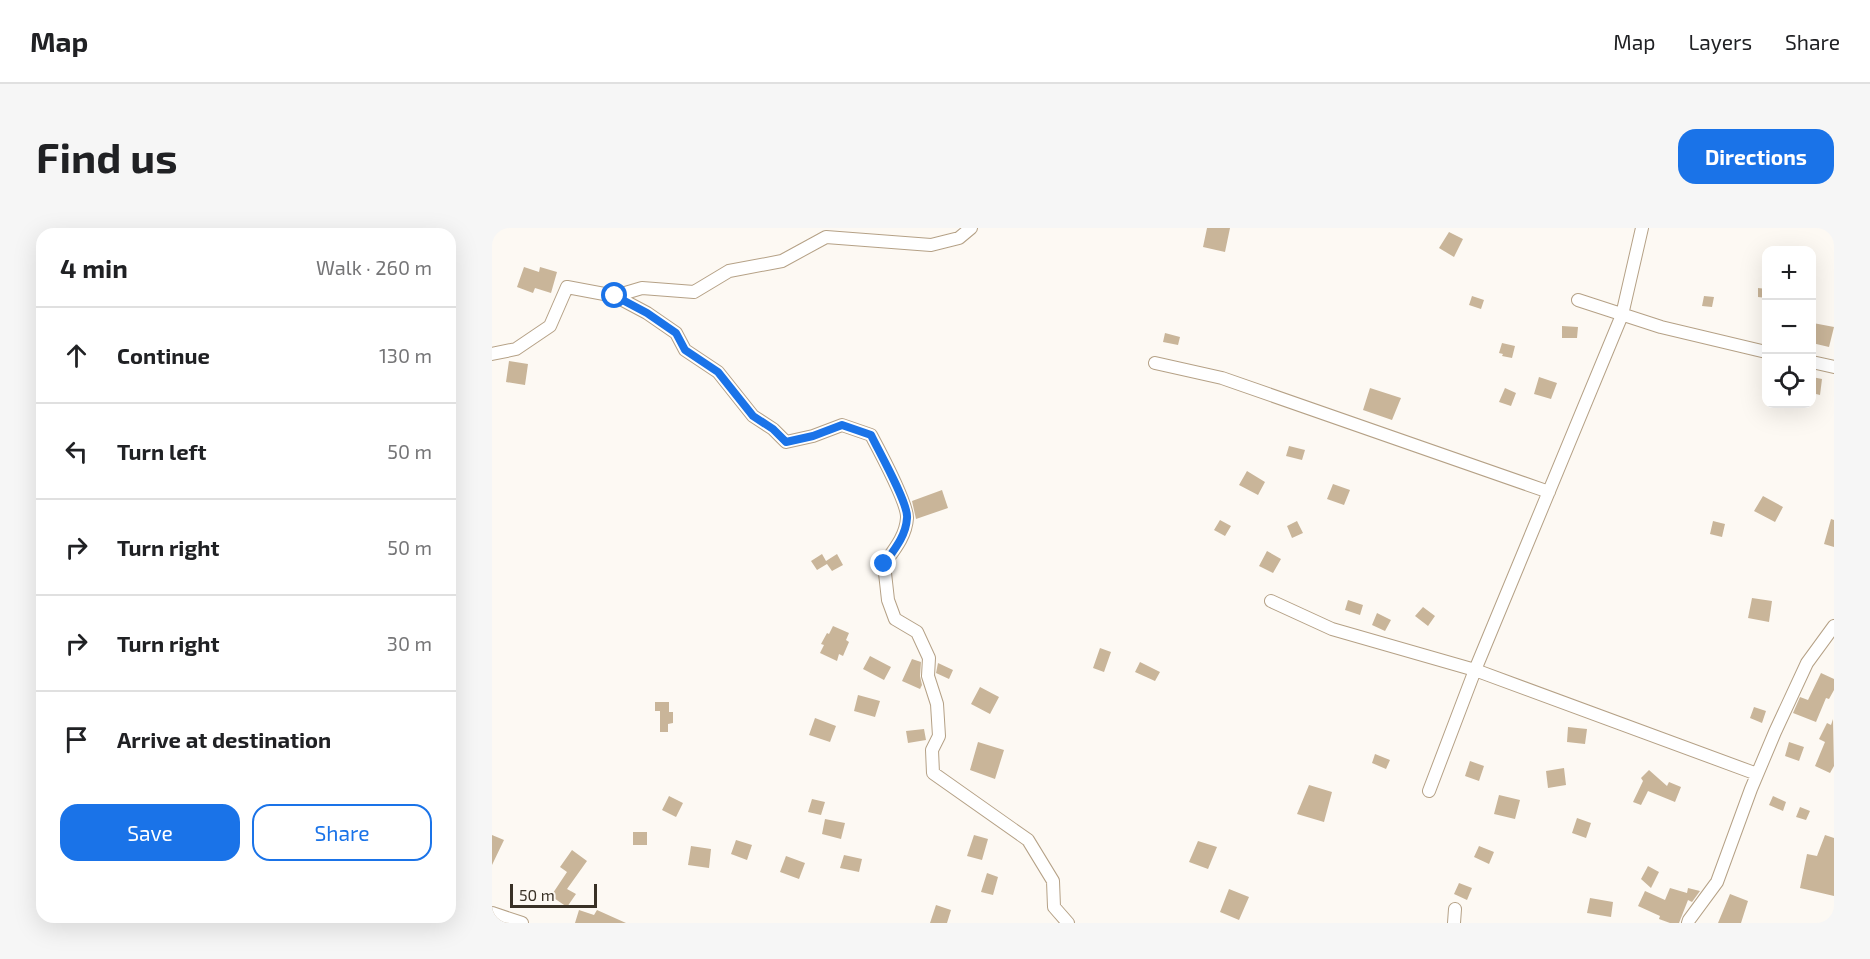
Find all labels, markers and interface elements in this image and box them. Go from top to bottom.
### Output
text: Map [30,24,88,58]
text: Map [1613,29,1655,54]
text: Layers [1688,29,1752,54]
text: Share [1785,29,1840,54]
button: Directions [1678,129,1834,184]
text: Find us [36,131,178,181]
map controls [1762,246,1816,408]
button: + [1762,246,1816,300]
text: 4 min [60,252,128,283]
text: Walk · 260 m [316,255,432,279]
route start [601,282,627,308]
button: − [1762,300,1816,354]
icon: ahead [60,339,93,372]
text: Continue [117,342,210,368]
text: 130 m [379,343,432,367]
button: locate [1762,354,1816,408]
icon: left [60,435,93,468]
text: Turn left [117,438,206,464]
text: 50 m [387,439,432,463]
icon: right [60,531,93,564]
text: Turn right [117,534,219,560]
text: 50 m [387,535,432,559]
route end [870,550,896,576]
icon: right [60,627,93,660]
text: Turn right [117,630,219,656]
text: 30 m [387,631,432,655]
icon: arrive [60,723,93,756]
text: Arrive at destination [117,726,331,752]
button: Save [60,804,240,861]
button: Share [252,804,432,861]
scale bar [510,881,597,908]
text: 50 m [519,885,555,904]

